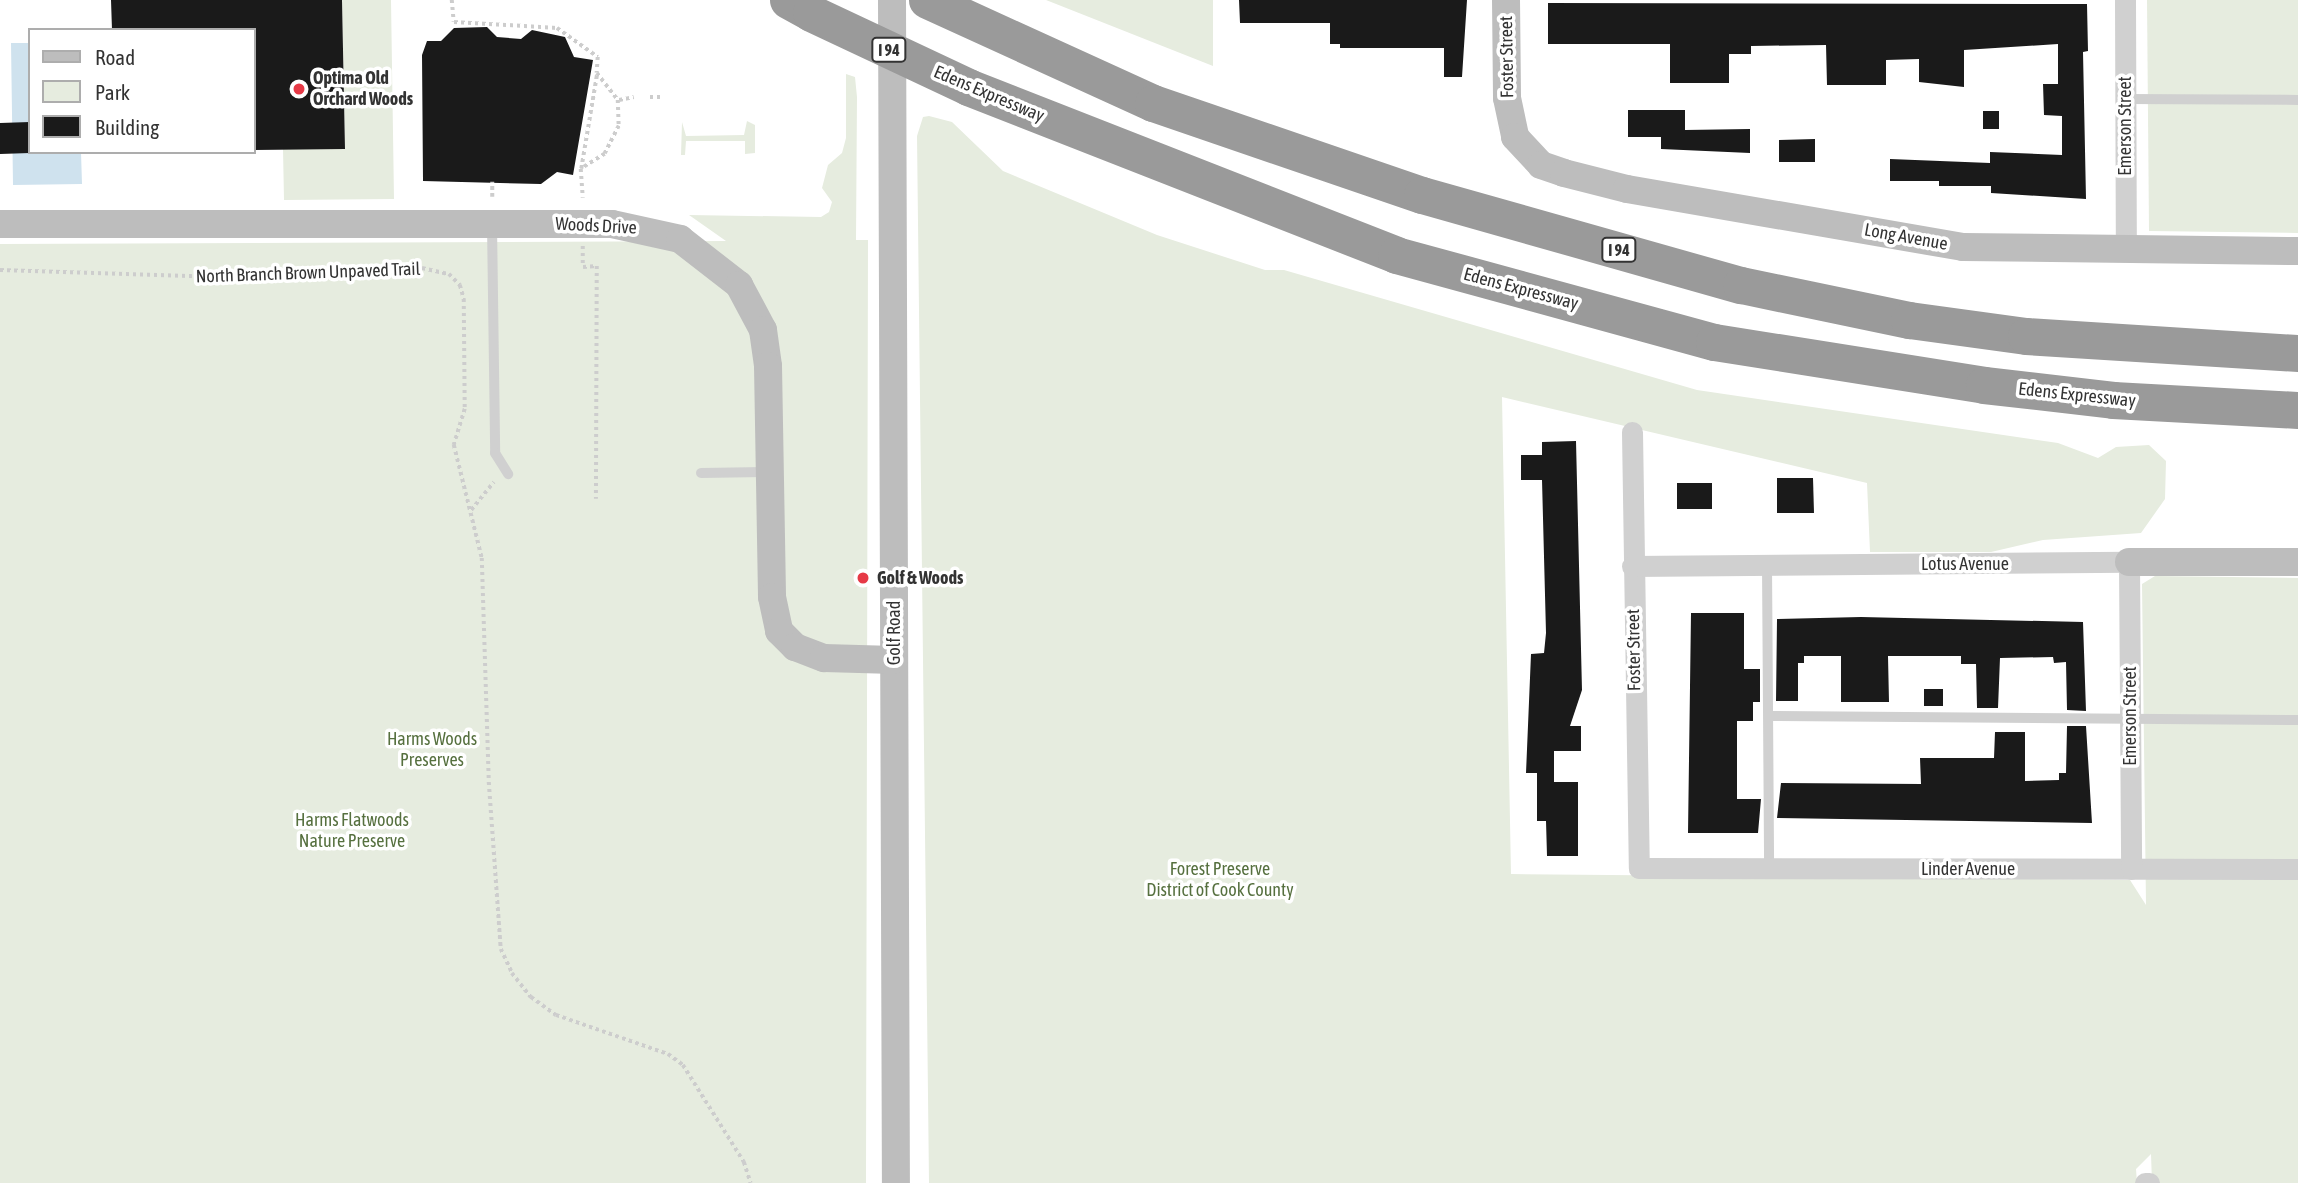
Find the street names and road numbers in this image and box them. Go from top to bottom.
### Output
street label: Foster Street [1495,16,1519,98]
road number: I 94 [870,38,908,62]
street label: Edens Expressway [930,61,1048,127]
street label: Emerson Street [2114,76,2136,176]
street label: Woods Drive [555,213,637,239]
street label: Long Avenue [1863,219,1949,255]
road number: I 94 [1600,238,1638,262]
street label: North Branch Brown Unpaved Trail [195,258,421,288]
street label: Edens Expressway [1461,263,1581,315]
street label: Edens Expressway [2017,378,2137,412]
street label: Lotus Avenue [1921,553,2009,575]
street label: Golf Road [883,601,905,665]
street label: Foster Street [1622,609,1646,691]
street label: Emerson Street [2119,666,2141,766]
street label: Linder Avenue [1921,858,2015,880]

